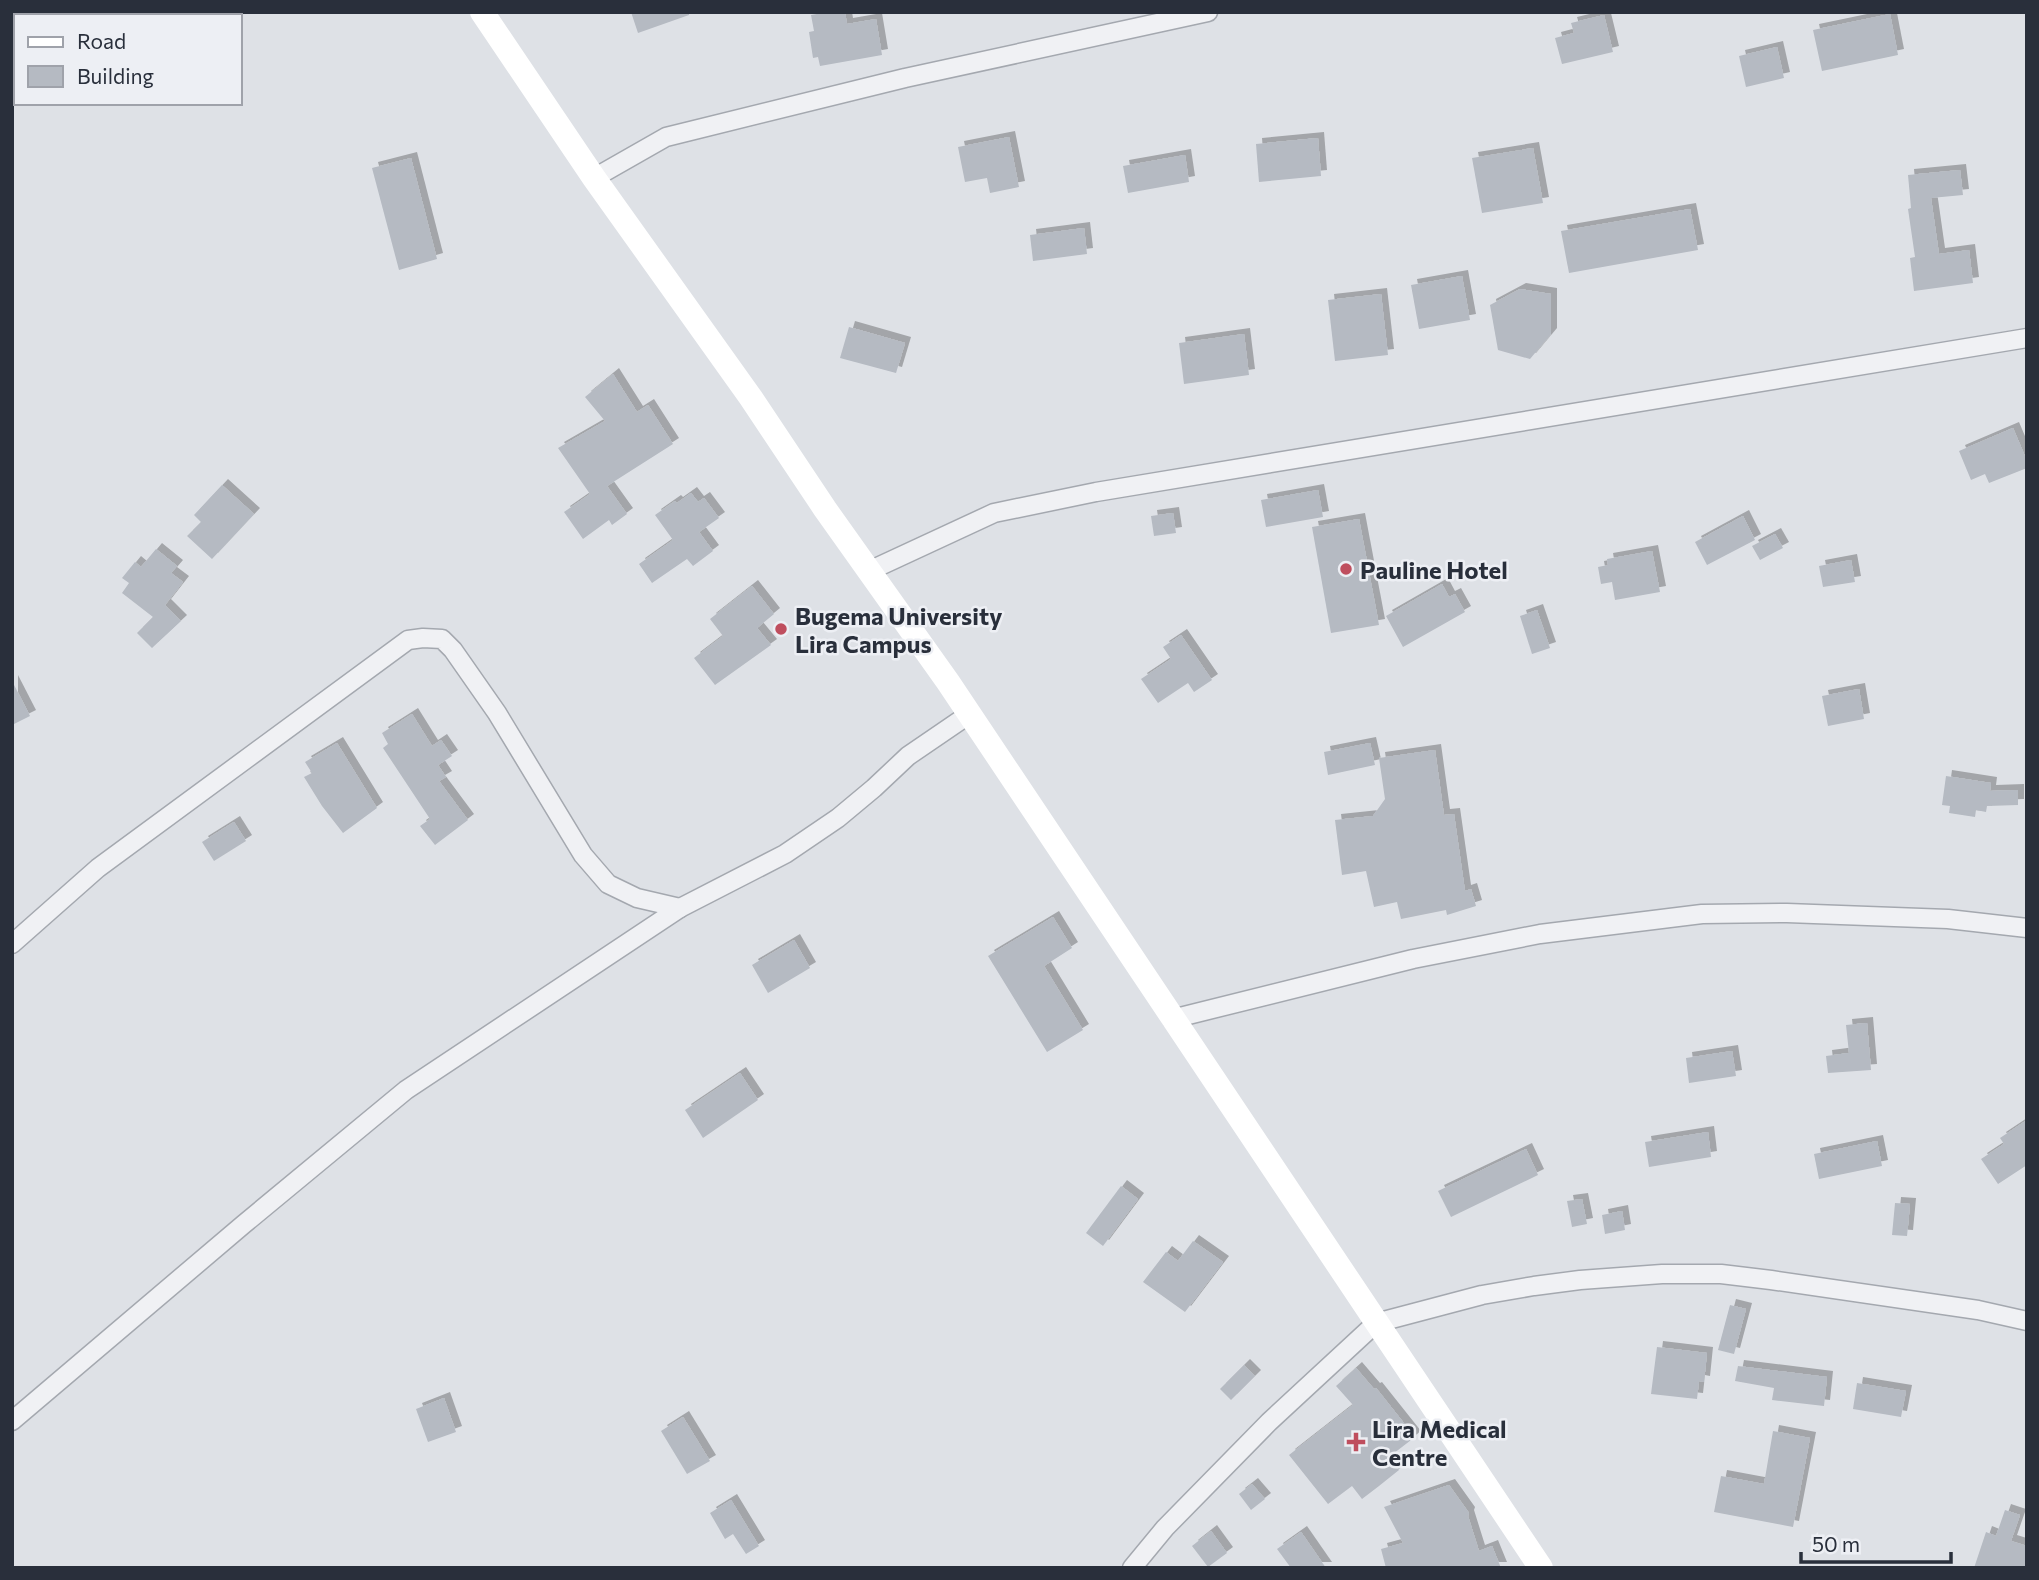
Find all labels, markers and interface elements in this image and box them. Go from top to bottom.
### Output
legend [14,14,242,105]
text: Road [77,28,126,53]
text: Building [77,63,154,88]
place label: Pauline Hotel [1360,555,1508,584]
marker: Pauline Hotel [1338,561,1354,577]
place label: Bugema University Lira Campus [795,601,1002,658]
marker: Bugema University Lira Campus [773,621,789,637]
place label: Lira Medical Centre [1372,1414,1507,1471]
marker: Lira Medical Centre [1346,1432,1366,1452]
scale bar [1801,1520,1952,1564]
text: 50 m [1812,1531,1860,1556]

